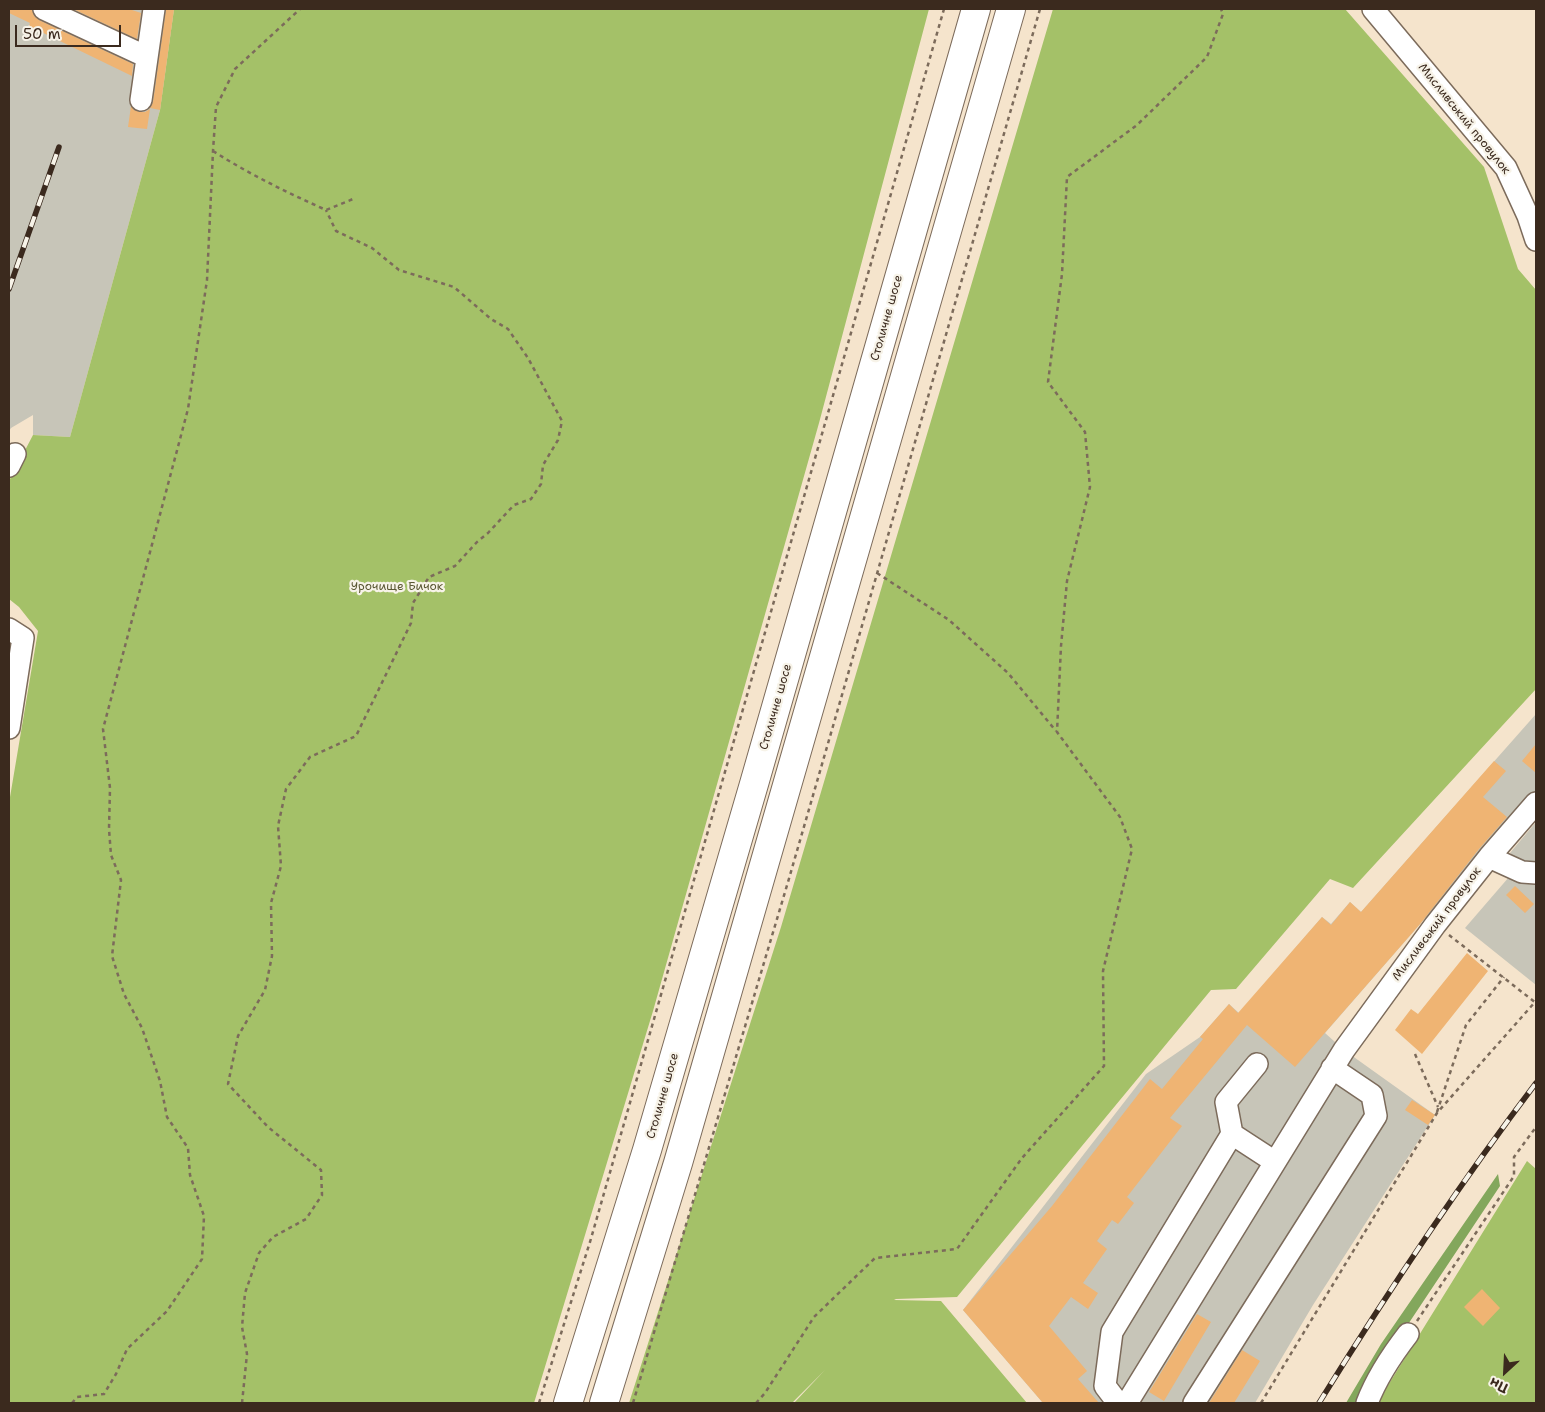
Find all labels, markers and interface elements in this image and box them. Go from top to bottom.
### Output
scale bar [18,15,124,47]
text: 50 m [23,24,61,44]
street label: Мисливський провулок [1415,61,1513,177]
street label: Столичне шосе [868,273,906,363]
park label: Урочище Бичок [351,580,443,594]
street label: Столичне шосе [757,662,795,752]
street label: Мисливський провулок [1390,864,1484,984]
street label: Столичне шосе [644,1051,682,1141]
north arrow [1480,1347,1530,1397]
text: Пн [1486,1374,1511,1398]

